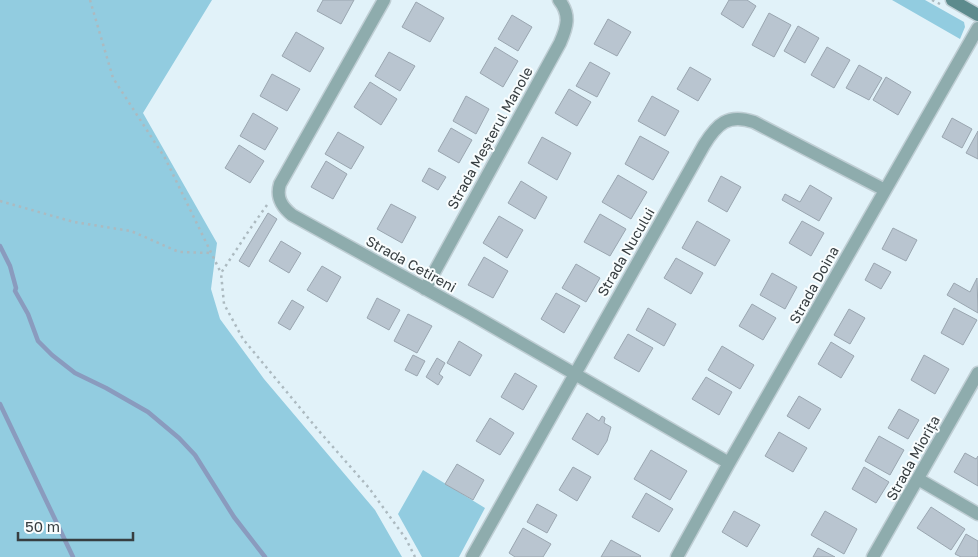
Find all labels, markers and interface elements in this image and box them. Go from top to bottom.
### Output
street label: Strada Meșterul Manole [443,64,536,212]
street label: Strada Nucului [593,204,658,299]
street label: Strada Cetireni [363,232,459,295]
street label: Strada Doina [785,243,842,326]
street label: Strada Miorița [882,412,943,503]
scale bar [18,510,132,542]
text: 50 m [25,517,60,535]

